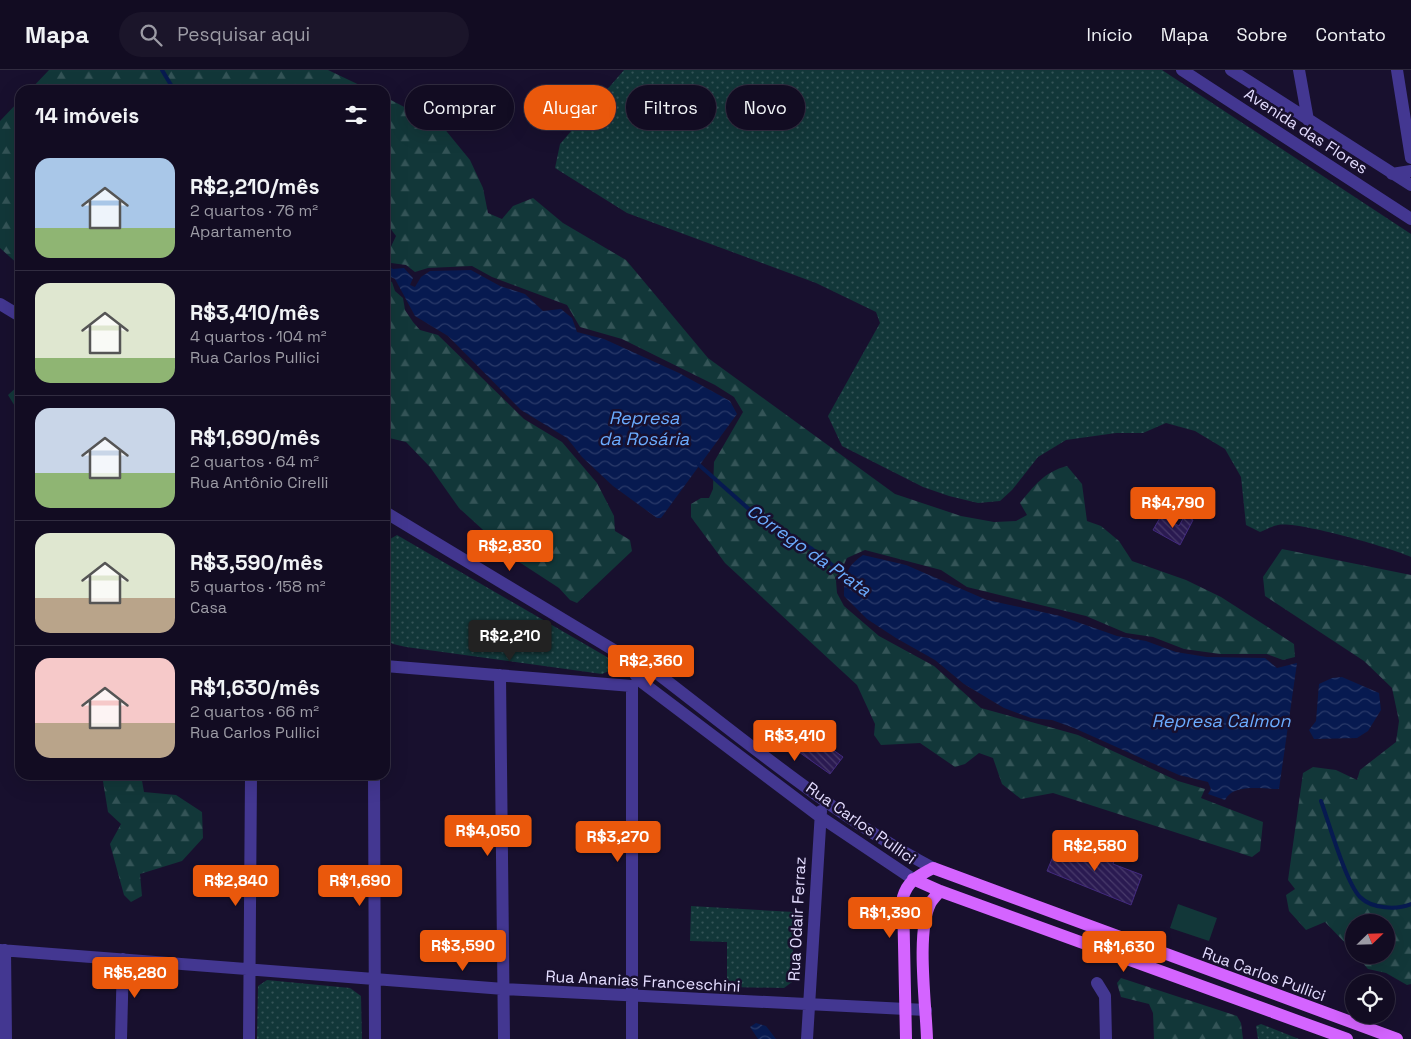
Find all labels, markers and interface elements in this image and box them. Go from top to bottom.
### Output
search box [119,12,469,57]
text: Mapa [25,19,89,50]
icon: search [137,21,165,49]
text: Pesquisar aqui [177,22,310,47]
text: Início [1087,23,1133,46]
text: Mapa [1161,23,1209,46]
text: Sobre [1237,23,1287,46]
text: Contato [1315,23,1386,46]
street label: Avenida das Flores [1240,83,1372,179]
chip: Comprar [405,85,514,130]
chip: Alugar [524,85,616,130]
chip: Filtros [626,85,716,130]
chip: Novo [726,85,805,130]
icon: filters [342,101,370,129]
text: 14 imóveis [35,102,139,129]
text: R$2,210/mês [190,173,319,200]
icon: home [75,178,135,238]
text: 2 quartos · 76 m² [190,200,318,221]
text: Apartamento [190,221,292,242]
text: R$3,410/mês [190,299,320,326]
icon: home [75,303,135,363]
text: 4 quartos · 104 m² [190,326,327,347]
text: Rua Carlos Pullici [190,347,320,368]
water label: Represa da Rosária [599,406,690,450]
text: R$1,690/mês [190,424,320,451]
icon: home [75,428,135,488]
text: 2 quartos · 64 m² [190,451,319,472]
text: Rua Antônio Cirelli [190,472,329,493]
pin: R$4,790 [1127,486,1219,529]
text: R$4,790 [1141,492,1205,513]
water label: Córrego da Prata [743,499,876,602]
pin: R$2,830 [464,530,556,572]
text: R$2,830 [478,535,542,556]
text: R$3,590/mês [190,549,323,576]
icon: home [75,553,135,613]
text: 5 quartos · 158 m² [190,576,326,597]
text: Casa [190,597,227,618]
pin: R$2,210 [464,620,556,662]
text: R$2,210 [479,625,541,646]
pin: R$2,360 [605,644,697,687]
text: R$2,360 [619,650,683,671]
text: R$1,630/mês [190,674,320,701]
icon: home [75,678,135,738]
text: 2 quartos · 66 m² [190,701,319,722]
water label: Represa Calmon [1151,709,1291,732]
pin: R$3,410 [749,720,841,762]
text: Rua Carlos Pullici [190,722,320,743]
text: R$3,410 [764,725,826,746]
street label: Rua Carlos Pullici [802,777,920,869]
pin: R$4,050 [442,814,534,857]
text: R$4,050 [456,820,520,841]
pin: R$3,270 [572,820,664,863]
text: R$3,270 [587,826,649,847]
pin: R$2,580 [1049,830,1141,872]
text: R$2,580 [1063,835,1127,856]
street label: Rua Odair Ferraz [783,856,811,982]
pin: R$2,840 [190,864,282,907]
pin: R$1,690 [314,864,406,907]
text: R$2,840 [204,870,268,891]
text: R$1,690 [329,870,391,891]
pin: R$1,390 [844,896,936,939]
text: R$1,390 [859,902,921,923]
north arrow [1345,914,1395,964]
map controls [1345,914,1395,1024]
pin: R$3,590 [417,930,509,972]
pin: R$1,630 [1078,930,1170,973]
text: R$3,590 [431,935,495,956]
text: R$1,630 [1093,936,1155,957]
street label: Rua Carlos Pullici [1199,942,1329,1006]
pin: R$5,280 [89,956,181,999]
text: R$5,280 [103,962,167,983]
street label: Rua Ananias Franceschini [545,965,741,997]
button: locate [1345,974,1395,1024]

